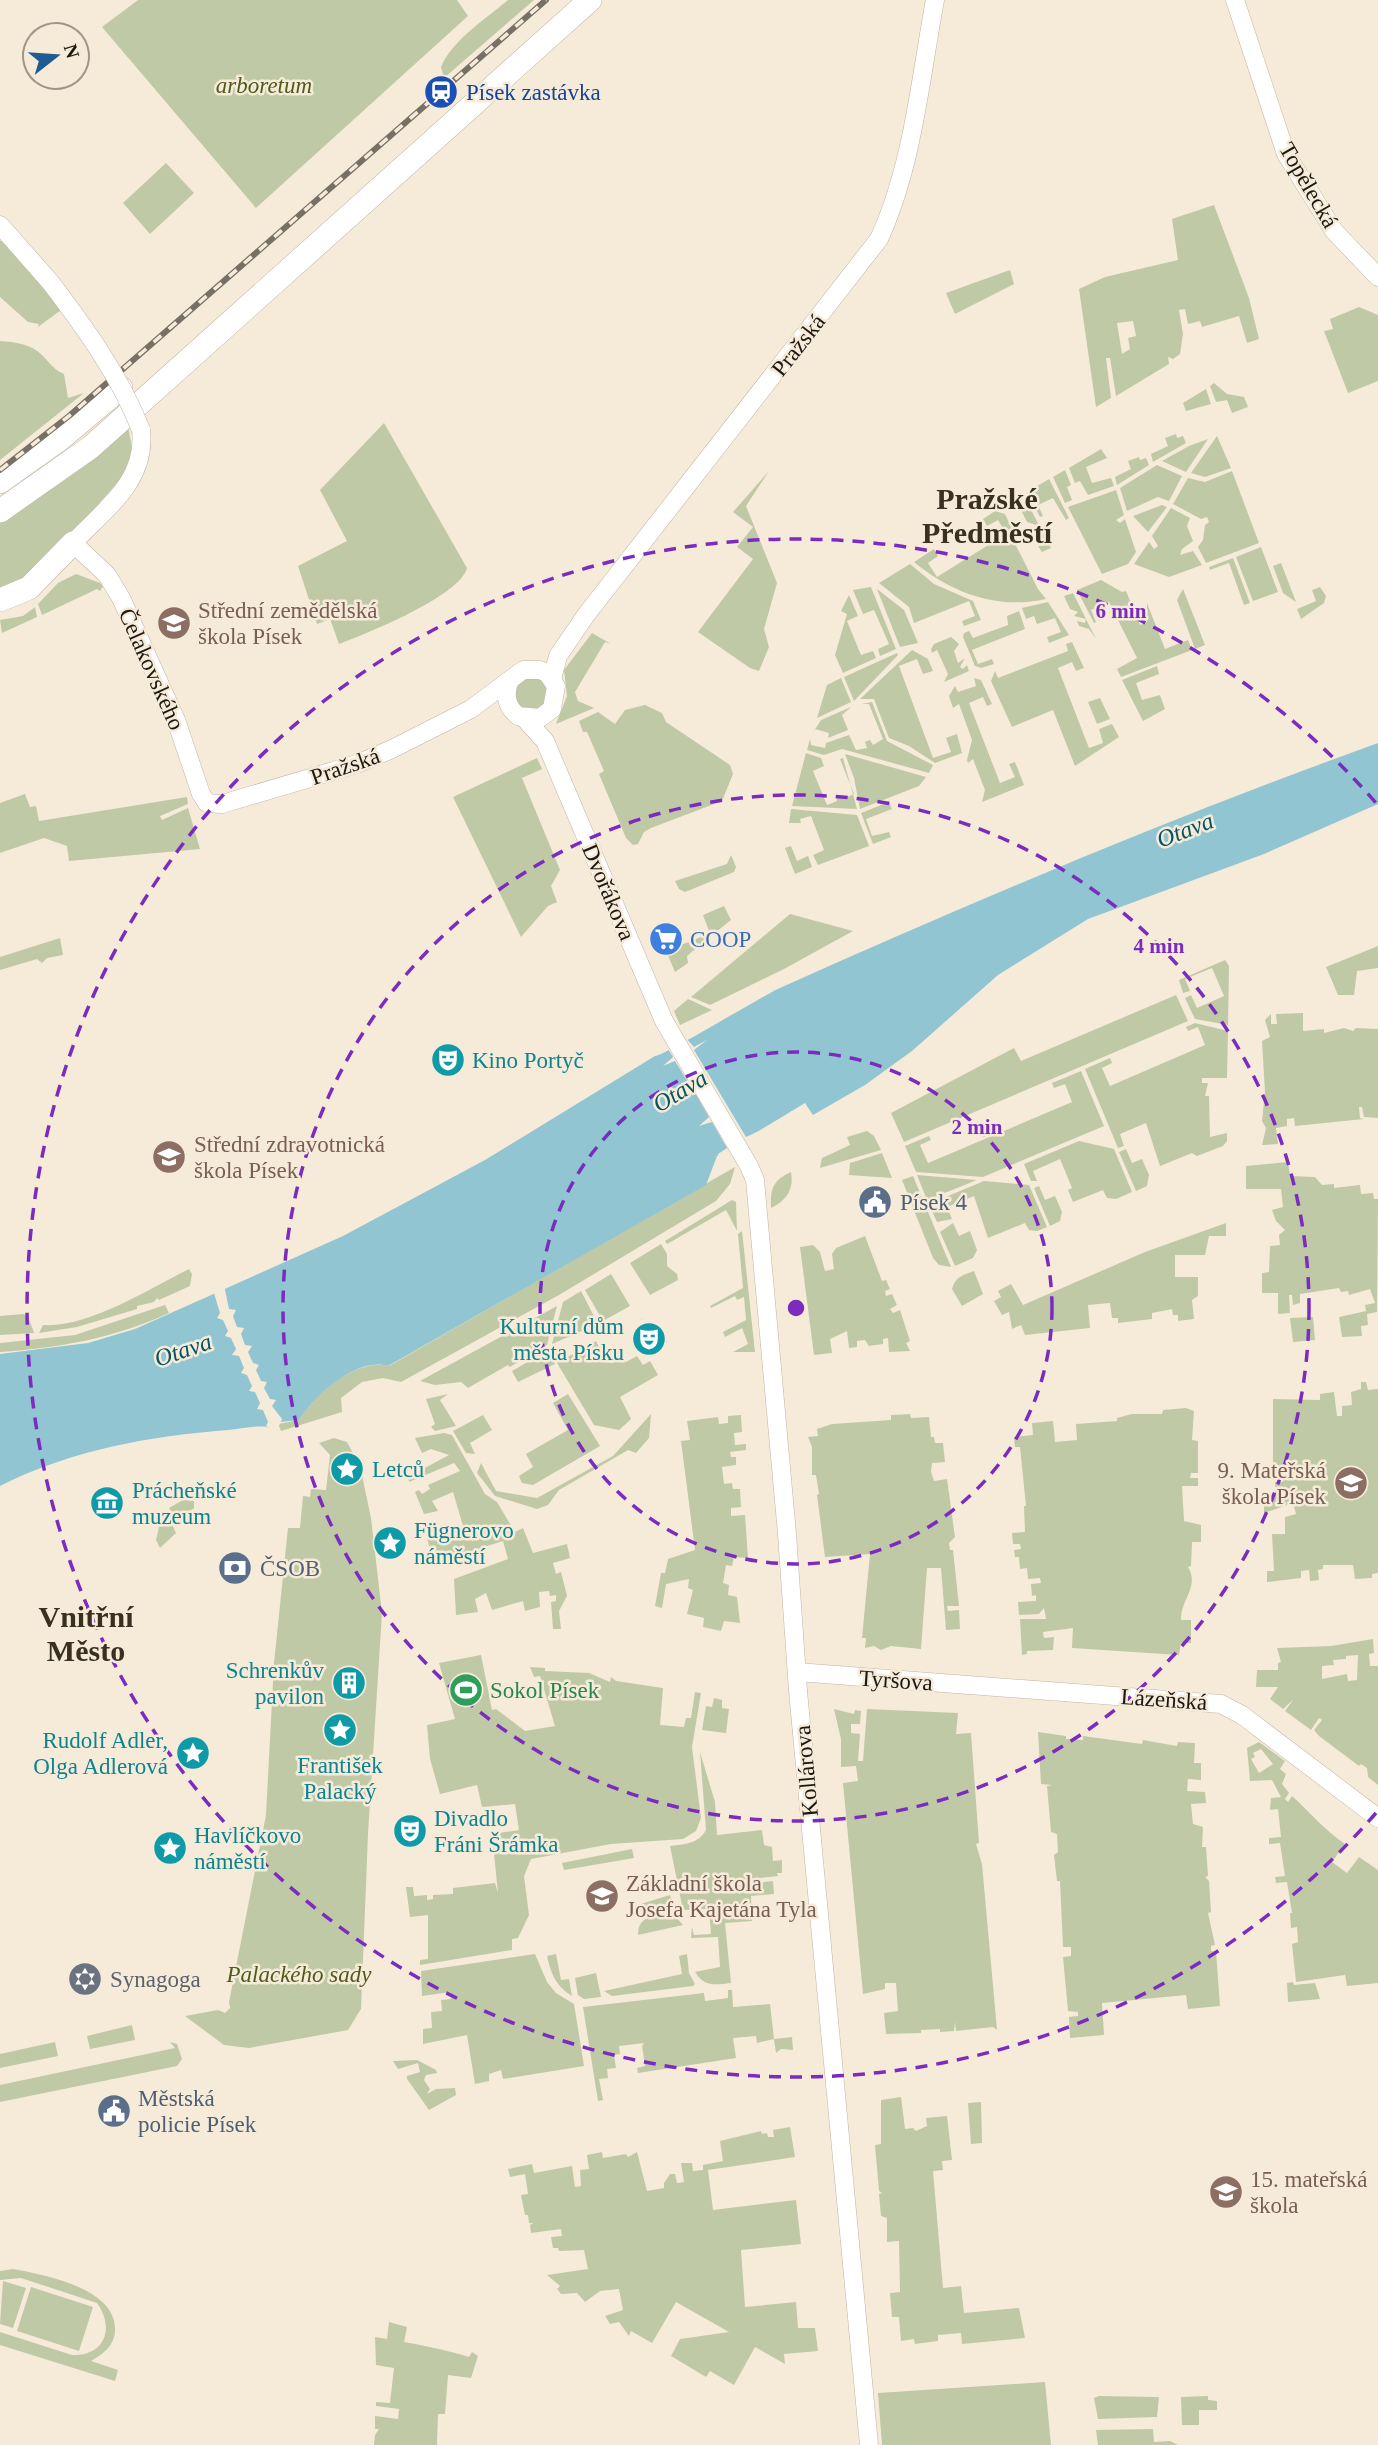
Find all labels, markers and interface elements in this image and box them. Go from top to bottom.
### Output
north arrow [21,21,91,91]
text: N [60,42,84,61]
park label: arboretum [216,73,312,98]
station icon: Písek zastávka [422,73,460,111]
place label: Písek zastávka [466,80,601,105]
street label: Topělecká [1274,138,1343,232]
street label: Pražská [767,309,830,381]
district label: Pražské Předměstí [922,482,1053,549]
place label: Střední zemědělská škola Písek [198,598,377,649]
text: 6 min [1096,599,1147,623]
street label: Čelakovského [114,604,190,734]
school or university icon: Střední zemědělská škola Písek [155,604,193,642]
street label: Pražská [307,743,383,790]
water label: Otava [1153,807,1217,853]
street label: Dvořákova [577,840,640,944]
supermarket icon: COOP [647,920,685,958]
place label: COOP [690,927,751,952]
text: 4 min [1134,934,1185,958]
theatre icon: Kino Portyč [429,1041,467,1079]
place label: Kino Portyč [472,1048,584,1073]
water label: Otava [648,1065,712,1117]
text: 2 min [952,1115,1003,1139]
place label: Střední zdravotnická škola Písek [194,1132,385,1183]
school or university icon: Střední zdravotnická škola Písek [150,1138,188,1176]
public building icon: Písek 4 [856,1183,894,1221]
place label: Písek 4 [900,1190,968,1215]
centre of rings [784,1296,808,1320]
place label: Kulturní dům města Písku [499,1314,624,1365]
theatre icon: Kulturní dům města Písku [630,1320,668,1358]
water label: Otava [151,1328,215,1372]
place icon: Letců [328,1450,366,1488]
place label: Letců [372,1457,425,1482]
place label: 9. Mateřská škola Písek [1217,1458,1326,1509]
school or university icon: 9. Mateřská škola Písek [1332,1464,1370,1502]
place label: Prácheňské muzeum [132,1478,237,1529]
museum icon: Prácheňské muzeum [88,1484,126,1522]
place label: Fügnerovo náměstí [414,1518,514,1569]
place icon: Fügnerovo náměstí [371,1524,409,1562]
bank icon: ČSOB [216,1549,254,1587]
place label: ČSOB [260,1555,320,1581]
district label: Vnitřní Město [38,1600,134,1667]
place label: Schrenkův pavilon [226,1658,324,1709]
building icon: Schrenkův pavilon [330,1664,368,1702]
street label: Tyršova [858,1665,934,1696]
sports icon: Sokol Písek [447,1671,485,1709]
place label: Sokol Písek [490,1678,600,1703]
street label: Lázeňská [1120,1684,1208,1715]
place icon: František Palacký [321,1711,359,1749]
street label: Kollárova [790,1724,823,1818]
place label: Rudolf Adler, Olga Adlerová [33,1728,168,1779]
place icon: Rudolf Adler, Olga Adlerová [174,1734,212,1772]
place label: František Palacký [297,1753,383,1804]
place label: Divadlo Fráni Šrámka [434,1806,559,1857]
theatre icon: Divadlo Fráni Šrámka [391,1812,429,1850]
place label: Havlíčkovo náměstí [194,1823,301,1874]
place icon: Havlíčkovo náměstí [151,1829,189,1867]
place label: Základní škola Josefa Kajetána Tyla [626,1871,817,1922]
school or university icon: Základní škola Josefa Kajetána Tyla [583,1877,621,1915]
synagogue icon: Synagoga [66,1960,104,1998]
park label: Palackého sady [226,1962,372,1987]
place label: Synagoga [110,1967,201,1992]
place label: Městská policie Písek [138,2086,257,2137]
public building icon: Městská policie Písek [95,2092,133,2130]
place label: 15. mateřská škola [1250,2167,1368,2218]
school or university icon: 15. mateřská škola [1207,2173,1245,2211]

